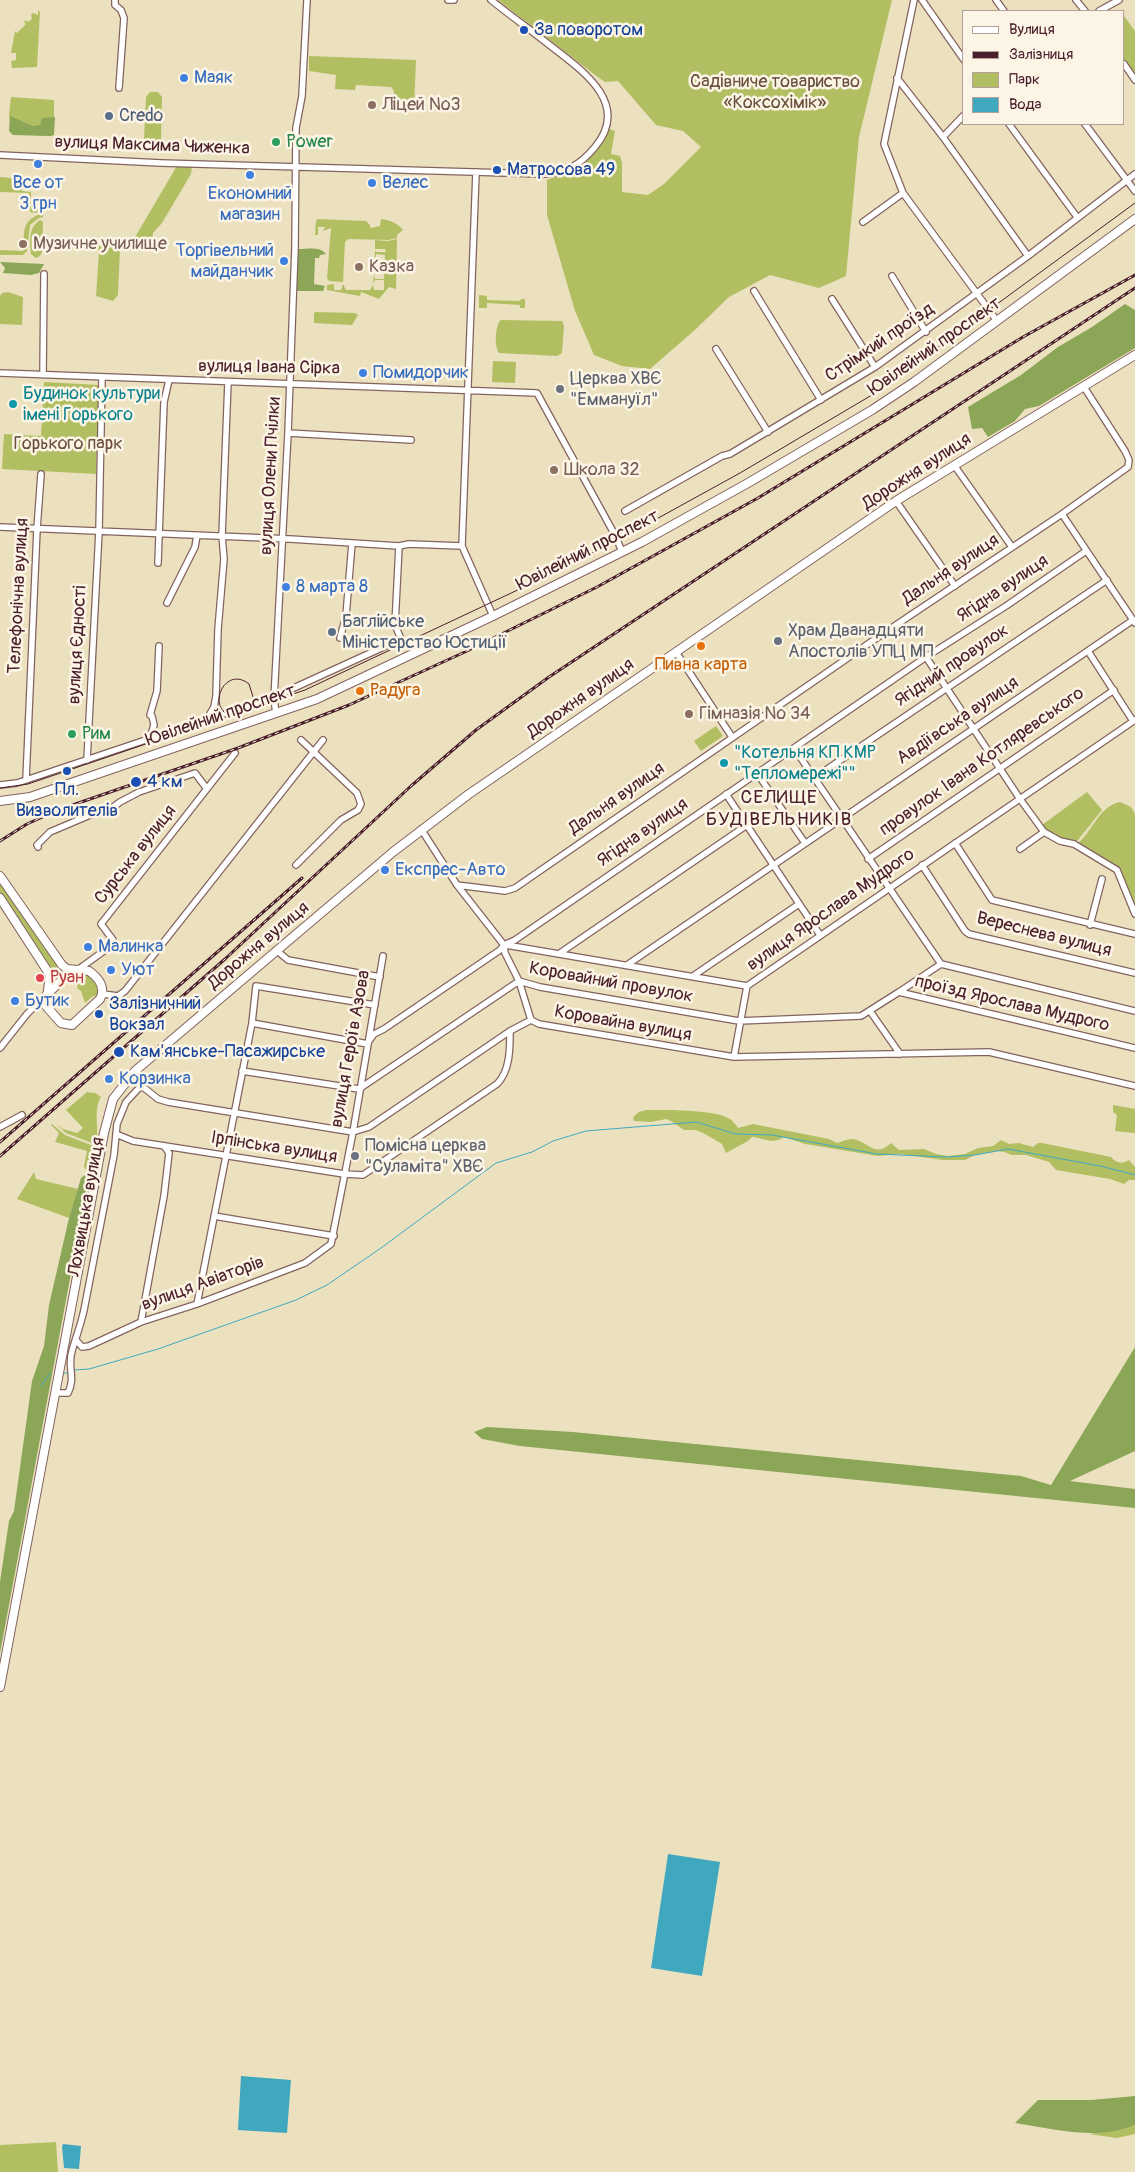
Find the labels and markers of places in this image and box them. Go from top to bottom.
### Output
place label: За поворотом [534,19,643,41]
marker: За поворотом [518,24,530,36]
place label: Маяк [194,67,233,89]
marker: Маяк [178,72,190,84]
place label: Ліцей №3 [382,94,461,116]
marker: Ліцей №3 [366,99,378,111]
place label: Credo [119,105,163,127]
marker: Credo [103,110,115,122]
place label: Power [286,131,333,153]
marker: Power [270,136,282,148]
marker: Все от 3 грн [32,158,44,170]
place label: Матросова 49 [507,159,615,181]
marker: Матросова 49 [491,164,503,176]
marker: Економний магазин [244,169,256,181]
place label: Все от 3 грн [13,172,63,214]
place label: Велес [382,172,429,194]
marker: Велес [366,177,378,189]
place label: Економний магазин [208,183,292,225]
place label: Музичне училище [33,233,167,255]
marker: Музичне училище [17,238,29,250]
place label: Торгівельний майданчик [175,240,274,282]
marker: Торгівельний майданчик [278,255,290,267]
place label: Казка [369,256,414,278]
marker: Казка [353,261,365,273]
place label: Помидорчик [373,362,469,384]
marker: Помидорчик [357,367,369,379]
place label: Церква ХВЄ "Еммануїл" [570,368,661,410]
place label: Будинок культури імені Горького [23,383,160,426]
marker: Церква ХВЄ "Еммануїл" [554,383,566,395]
marker: Будинок культури імені Горького [7,398,19,410]
place label: Школа 32 [564,459,640,481]
marker: Школа 32 [548,464,560,476]
place label: 8 марта 8 [296,576,368,598]
marker: 8 марта 8 [280,581,292,593]
place label: Баглійське Міністерство Юстиції [342,611,508,654]
place label: Храм Дванадцяти Апостолів УПЦ МП [788,620,933,662]
marker: Баглійське Міністерство Юстиції [326,626,338,638]
marker: Храм Дванадцяти Апостолів УПЦ МП [772,635,784,647]
marker: Пивна карта [695,640,707,652]
place label: Пивна карта [655,654,747,676]
place label: Радуга [370,680,420,702]
marker: Радуга [354,685,366,697]
place label: Гімназія № 34 [699,703,811,725]
marker: Гімназія № 34 [683,708,695,720]
place label: Рим [82,723,111,745]
marker: Рим [66,728,78,740]
place label: "Котельня КП КМР "Тепломережi"" [734,742,876,784]
marker: "Котельня КП КМР "Тепломережi"" [718,757,730,769]
marker: Пл. Визволителів [61,765,73,777]
place label: 4 км [147,771,182,793]
marker: 4 км [129,775,143,789]
place label: Пл. Визволителів [16,779,118,822]
place label: Експрес-Авто [395,859,505,881]
marker: Експрес-Авто [379,864,391,876]
place label: Малинка [98,936,163,958]
marker: Малинка [82,941,94,953]
place label: Уют [121,959,155,981]
marker: Уют [105,964,117,976]
place label: Руан [50,967,84,989]
marker: Руан [34,972,46,984]
place label: Бутик [25,990,70,1012]
place label: Залізничний Вокзал [109,993,201,1036]
marker: Бутик [9,995,21,1007]
marker: Залізничний Вокзал [93,1008,105,1020]
place label: Кам'янське-Пасажирське [130,1041,325,1063]
marker: Кам'янське-Пасажирське [112,1045,126,1059]
place label: Корзинка [119,1068,191,1090]
marker: Корзинка [103,1073,115,1085]
place label: Помісна церква "Суламіта" ХВЄ [365,1135,486,1178]
marker: Помісна церква "Суламіта" ХВЄ [349,1150,361,1162]

